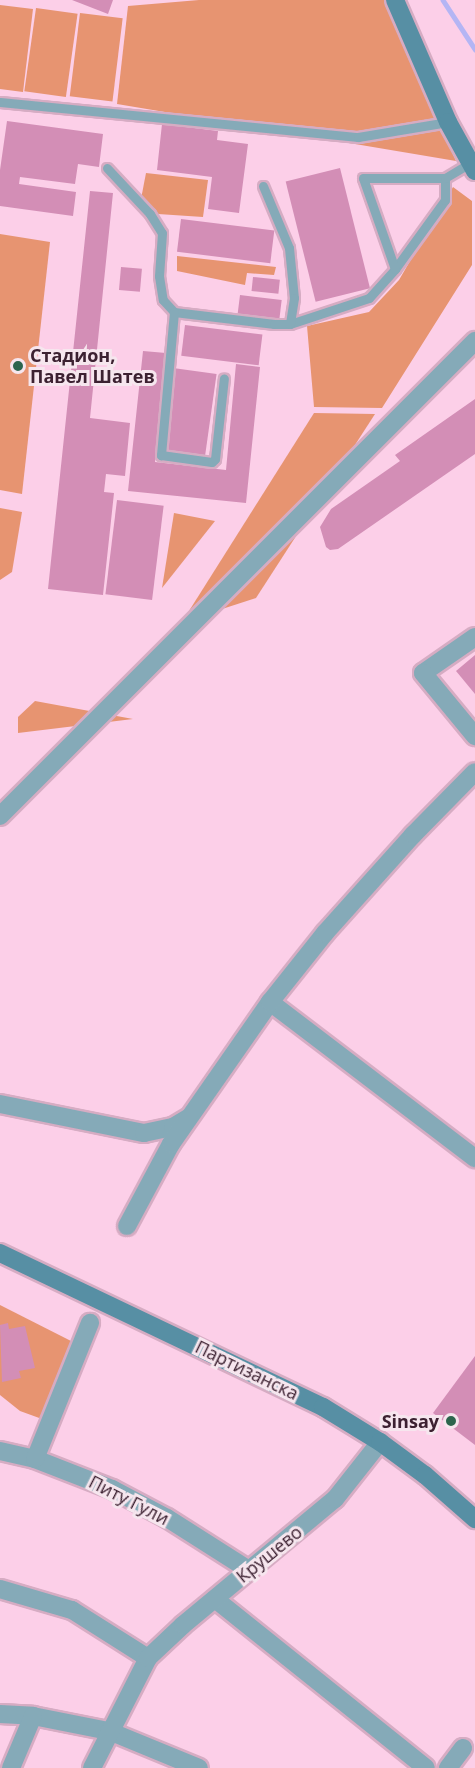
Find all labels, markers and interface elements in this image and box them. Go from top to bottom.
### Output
place label: Стадион, Павел Шатев [30,345,155,388]
marker: Стадион, Павел Шатев [11,359,25,373]
street label: Партизанска [192,1336,302,1404]
place label: Sinsay [382,1410,439,1432]
marker: Sinsay [444,1414,458,1428]
street label: Питу Гули [85,1471,173,1529]
street label: Крушево [232,1521,306,1587]

